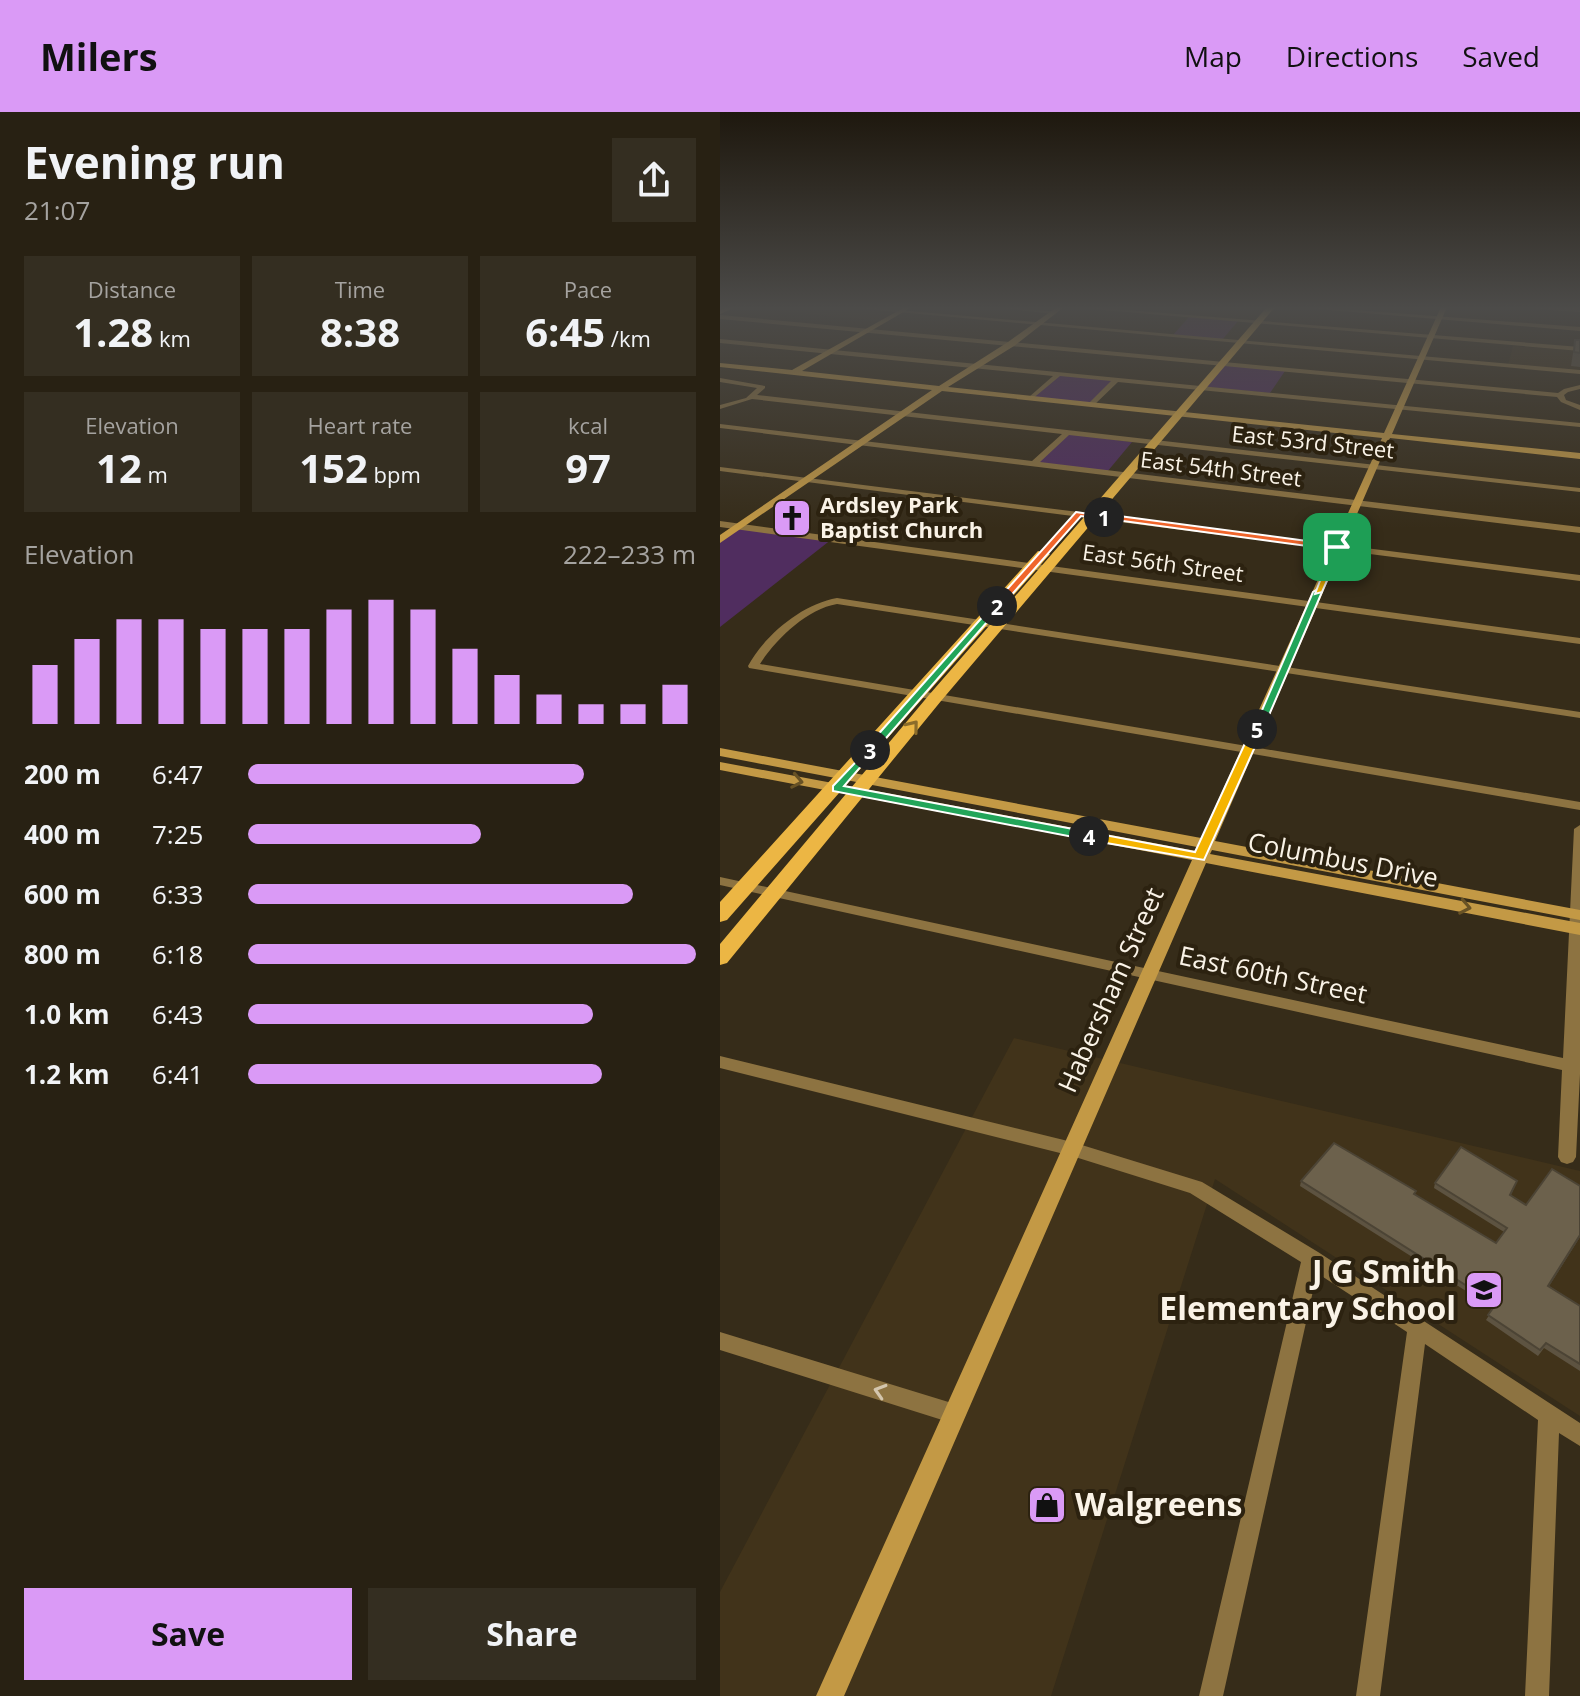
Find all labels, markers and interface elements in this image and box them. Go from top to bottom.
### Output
text: Milers [40,30,158,82]
text: Map [1184,37,1242,75]
text: Directions [1286,37,1418,75]
text: Saved [1462,37,1540,75]
text: Evening run [24,132,285,192]
button: share [612,138,696,222]
text: 21:07 [24,192,90,228]
text: Distance [88,274,176,304]
text: Time [335,274,385,304]
text: Pace [564,274,612,304]
text: 1.28 [73,304,153,359]
text: 8:38 [320,304,400,359]
text: 6:45 [525,304,605,359]
text: km [153,323,191,353]
text: /km [605,323,651,353]
text: Elevation [85,410,179,440]
text: Heart rate [308,410,412,440]
text: kcal [568,410,608,440]
street label: East 53rd Street [1230,418,1396,464]
text: 12 [96,440,142,495]
text: 152 [299,440,368,495]
text: 97 [565,440,611,495]
street label: East 54th Street [1139,443,1304,493]
text: m [142,459,168,489]
text: bpm [368,459,421,489]
place label: Ardsley Park Baptist Church [820,489,983,544]
church icon: Ardsley Park Baptist Church [771,497,813,539]
pin: 1 [1084,497,1124,537]
text: 1 [1098,502,1110,532]
pin [1303,513,1371,581]
icon: arrive [1315,525,1359,569]
text: Elevation [24,536,134,572]
text: 222–233 m [563,536,696,572]
street label: East 56th Street [1081,536,1246,588]
pin: 2 [977,586,1017,626]
text: 2 [991,591,1003,621]
pin: 5 [1237,709,1277,749]
text: 5 [1251,714,1263,744]
one-way arrow [903,720,917,735]
pin: 3 [850,730,890,770]
text: 3 [864,735,876,765]
text: 200 m [24,756,101,792]
text: 6:47 [152,756,203,792]
one-way arrow [790,771,803,788]
text: 400 m [24,816,101,852]
text: 7:25 [152,816,203,852]
pin: 4 [1069,816,1109,856]
text: 4 [1083,821,1095,851]
street label: Columbus Drive [1245,823,1441,895]
text: 600 m [24,876,101,912]
text: 6:33 [152,876,203,912]
street label: Habersham Street [1049,881,1171,1098]
one-way arrow [1458,898,1471,915]
text: 800 m [24,936,101,972]
text: 6:18 [152,936,203,972]
street label: East 60th Street [1176,936,1371,1012]
text: 1.0 km [24,996,110,1032]
text: 6:43 [152,996,203,1032]
text: 1.2 km [24,1056,110,1092]
text: 6:41 [152,1056,203,1092]
place label: J G Smith Elementary School [1159,1249,1456,1329]
school or university icon: J G Smith Elementary School [1463,1269,1505,1311]
one-way arrow [874,1384,888,1400]
place label: Walgreens [1075,1482,1242,1525]
shop icon: Walgreens [1026,1484,1068,1526]
button: Save [24,1588,352,1680]
button: Share [368,1588,696,1680]

